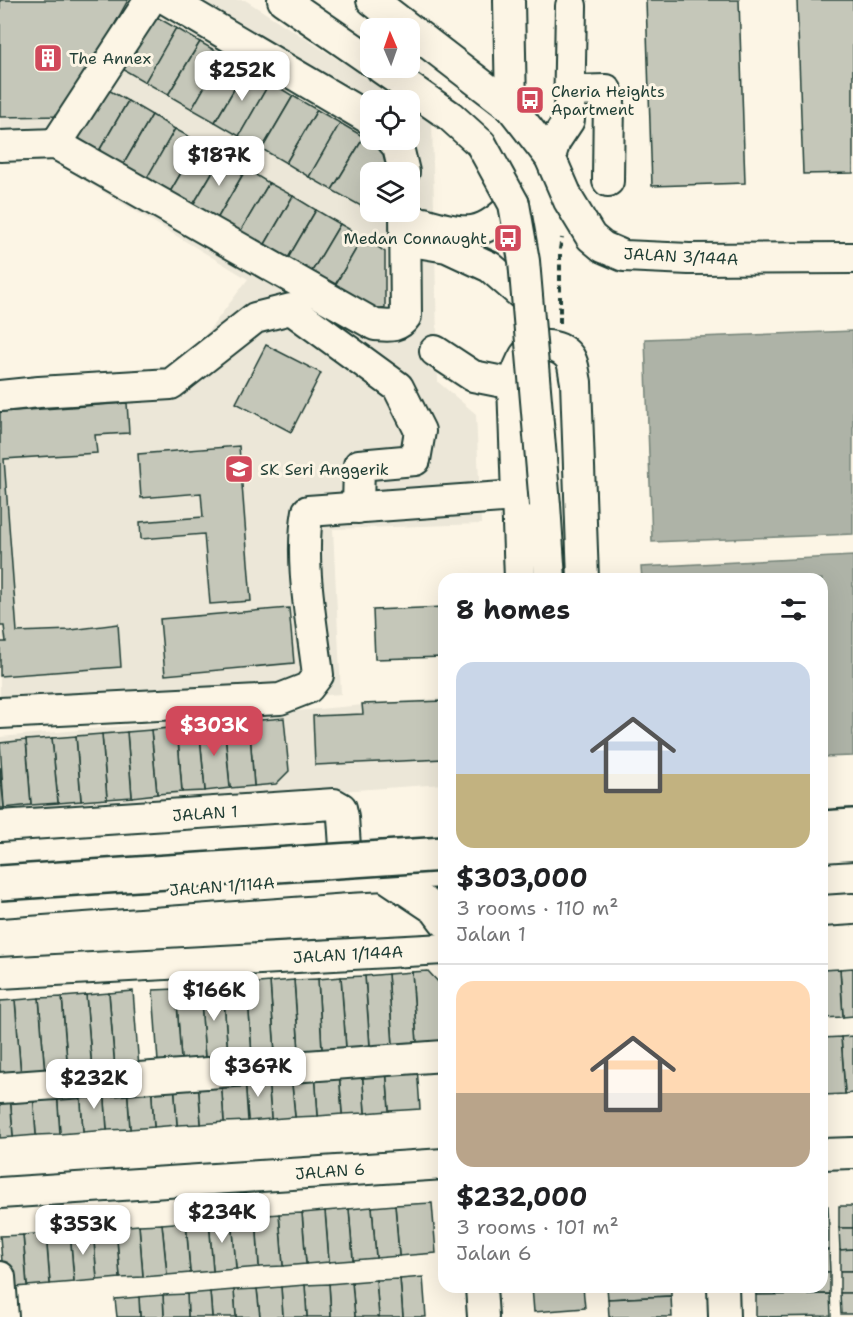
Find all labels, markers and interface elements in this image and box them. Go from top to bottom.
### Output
north arrow [360,18,420,78]
map controls [360,18,420,222]
building icon: The Annex [32,42,64,74]
place label: The Annex [69,48,151,69]
pin: $252K [200,51,284,102]
text: $252K [209,57,275,83]
place label: Cheria Heights Apartment [551,81,665,120]
bus stop icon: Cheria Heights Apartment [514,84,546,116]
button: locate [360,90,420,150]
pin: $187K [177,136,261,187]
text: $187K [187,142,251,168]
button: layers [360,162,420,222]
bus stop icon: Medan Connaught [492,222,524,254]
place label: Medan Connaught [343,228,487,249]
street label: JALAN 3/144A [623,243,739,270]
school or university icon: SK Seri Anggerik [223,453,255,485]
place label: SK Seri Anggerik [260,459,389,480]
text: 8 homes [456,592,570,627]
icon: filters [777,593,810,626]
icon: home [579,701,687,809]
pin: $303K [172,706,256,757]
text: $303K [180,712,248,738]
street label: JALAN 1 [172,801,238,826]
text: $303,000 [456,860,588,895]
street label: JALAN 1/114A [169,872,275,901]
text: 3 rooms · 110 m² [456,895,619,921]
text: Jalan 1 [456,921,526,947]
street label: JALAN 1/144A [292,941,404,968]
pin: $166K [172,971,256,1022]
text: $166K [182,977,246,1003]
icon: home [579,1020,687,1128]
pin: $367K [216,1047,300,1098]
text: $367K [224,1053,292,1079]
pin: $232K [52,1059,136,1110]
text: $232K [60,1065,128,1091]
street label: JALAN 6 [294,1159,366,1184]
text: $232,000 [456,1179,587,1214]
pin: $234K [180,1193,264,1244]
text: $234K [188,1199,256,1225]
pin: $353K [41,1205,125,1256]
text: $353K [49,1211,117,1237]
text: 3 rooms · 101 m² [456,1214,619,1240]
text: Jalan 6 [456,1240,532,1266]

